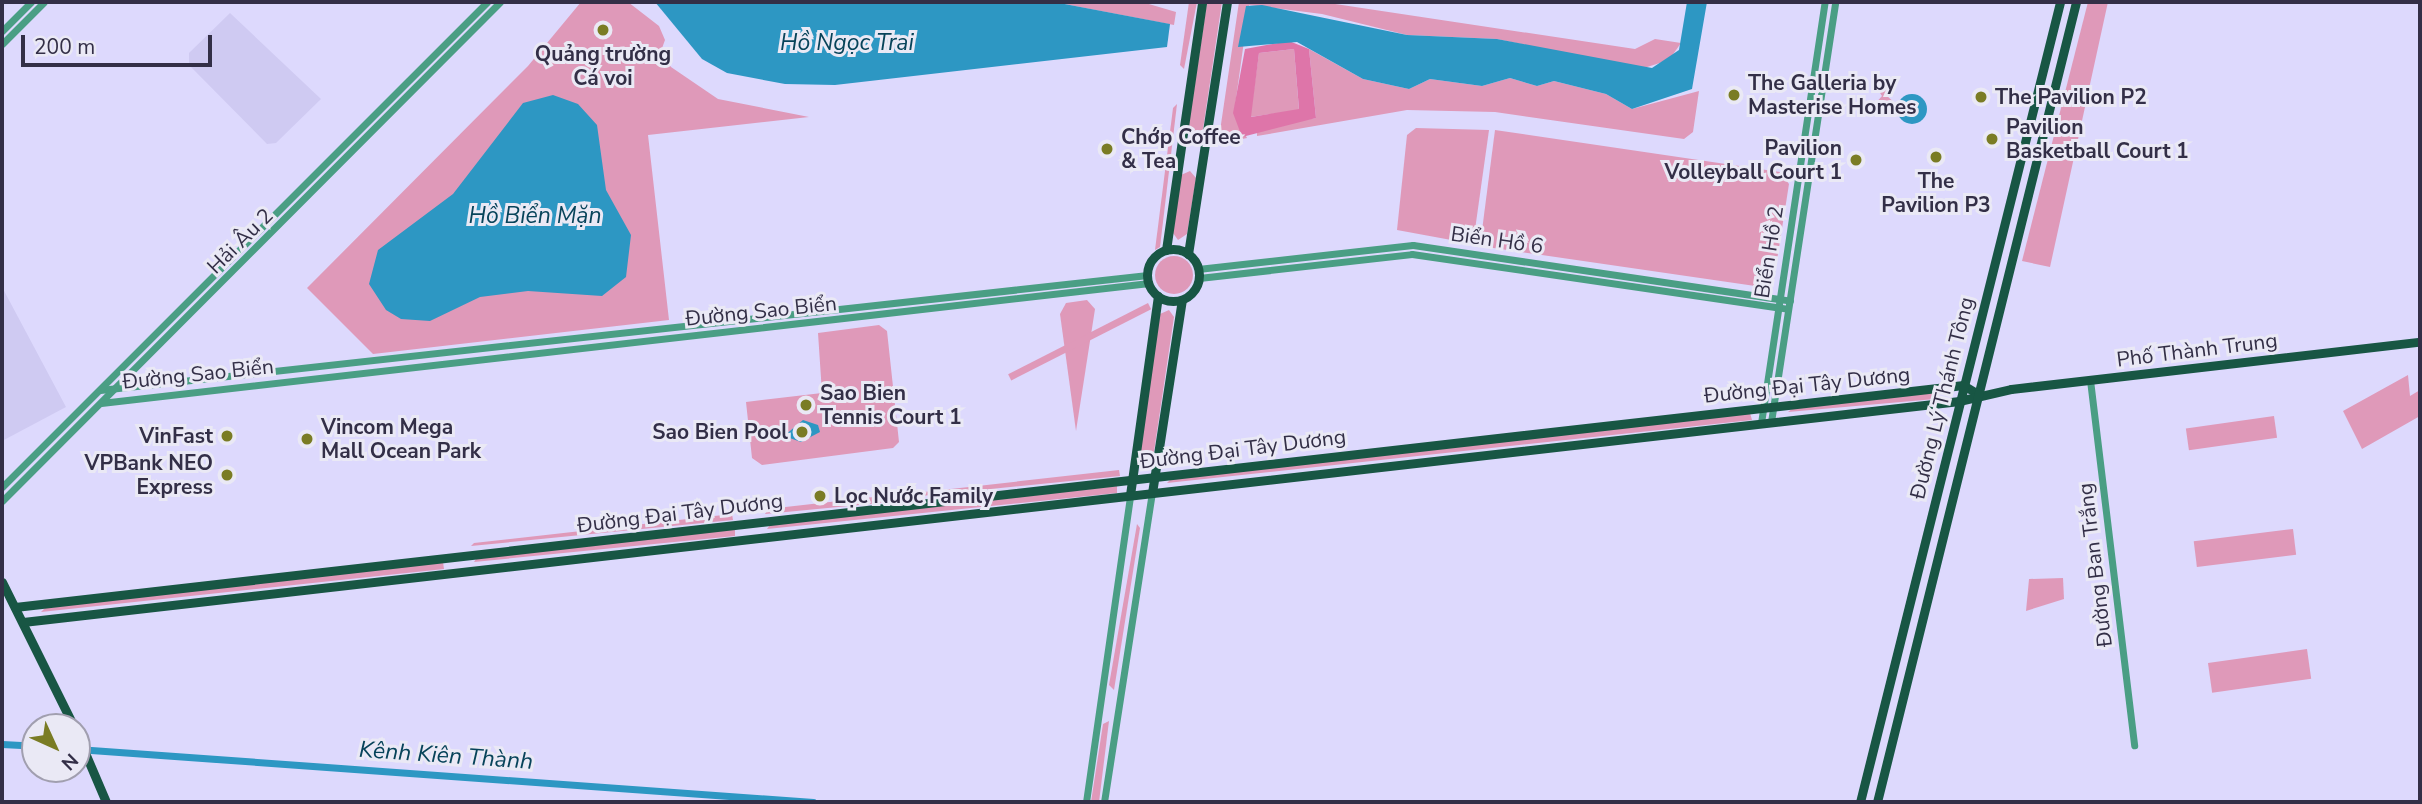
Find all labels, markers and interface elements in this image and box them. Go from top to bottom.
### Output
scale bar [24,21,215,65]
marker: Quảng trường Cá voi [595,22,611,38]
water label: Hồ Ngọc Trai [780,29,914,57]
text: 200 m [34,33,95,61]
place label: Quảng trường Cá voi [535,41,671,91]
place label: The Galleria by Masterise Homes [1748,70,1916,120]
place label: The Pavilion P2 [1995,84,2147,110]
marker: The Galleria by Masterise Homes [1726,87,1742,103]
marker: The Pavilion P2 [1973,89,1989,105]
place label: Pavilion Basketball Court 1 [2006,114,2189,164]
place label: Chớp Coffee & Tea [1121,124,1241,174]
marker: Pavilion Basketball Court 1 [1984,131,2000,147]
place label: Pavilion Volleyball Court 1 [1665,135,1842,185]
marker: Chớp Coffee & Tea [1099,141,1115,157]
marker: The Pavilion P3 [1928,149,1944,165]
marker: Pavilion Volleyball Court 1 [1848,152,1864,168]
place label: The Pavilion P3 [1881,168,1991,218]
water label: Hồ Biển Mặn [468,202,602,230]
street label: Hải Âu 2 [202,203,278,279]
street label: Biển Hồ 2 [1749,204,1789,300]
street label: Biển Hồ 6 [1449,221,1545,259]
street label: Đường Sao Biển [684,291,838,331]
street label: Đường Lý Thánh Tông [1905,294,1979,502]
street label: Phố Thành Trung [2115,328,2279,372]
street label: Đường Sao Biển [121,354,275,394]
street label: Đường Đại Tây Dương [1703,362,1911,408]
place label: Sao Bien Tennis Court 1 [820,380,962,430]
marker: Sao Bien Tennis Court 1 [798,397,814,413]
place label: Vincom Mega Mall Ocean Park [321,414,481,464]
place label: Sao Bien Pool [652,419,788,445]
place label: VinFast [139,423,213,449]
marker: Sao Bien Pool [794,424,810,440]
street label: Đường Đại Tây Dương [1139,424,1347,474]
marker: VinFast [219,428,235,444]
marker: Vincom Mega Mall Ocean Park [299,431,315,447]
place label: VPBank NEO Express [84,450,213,500]
marker: VPBank NEO Express [219,467,235,483]
street label: Đường Ban Trắng [2072,482,2118,648]
place label: Lọc Nước Family [834,483,993,509]
street label: Đường Đại Tây Dương [576,488,784,538]
marker: Lọc Nước Family [812,488,828,504]
north arrow [21,713,91,783]
water label: Kênh Kiên Thành [358,736,534,776]
text: N [55,747,84,776]

